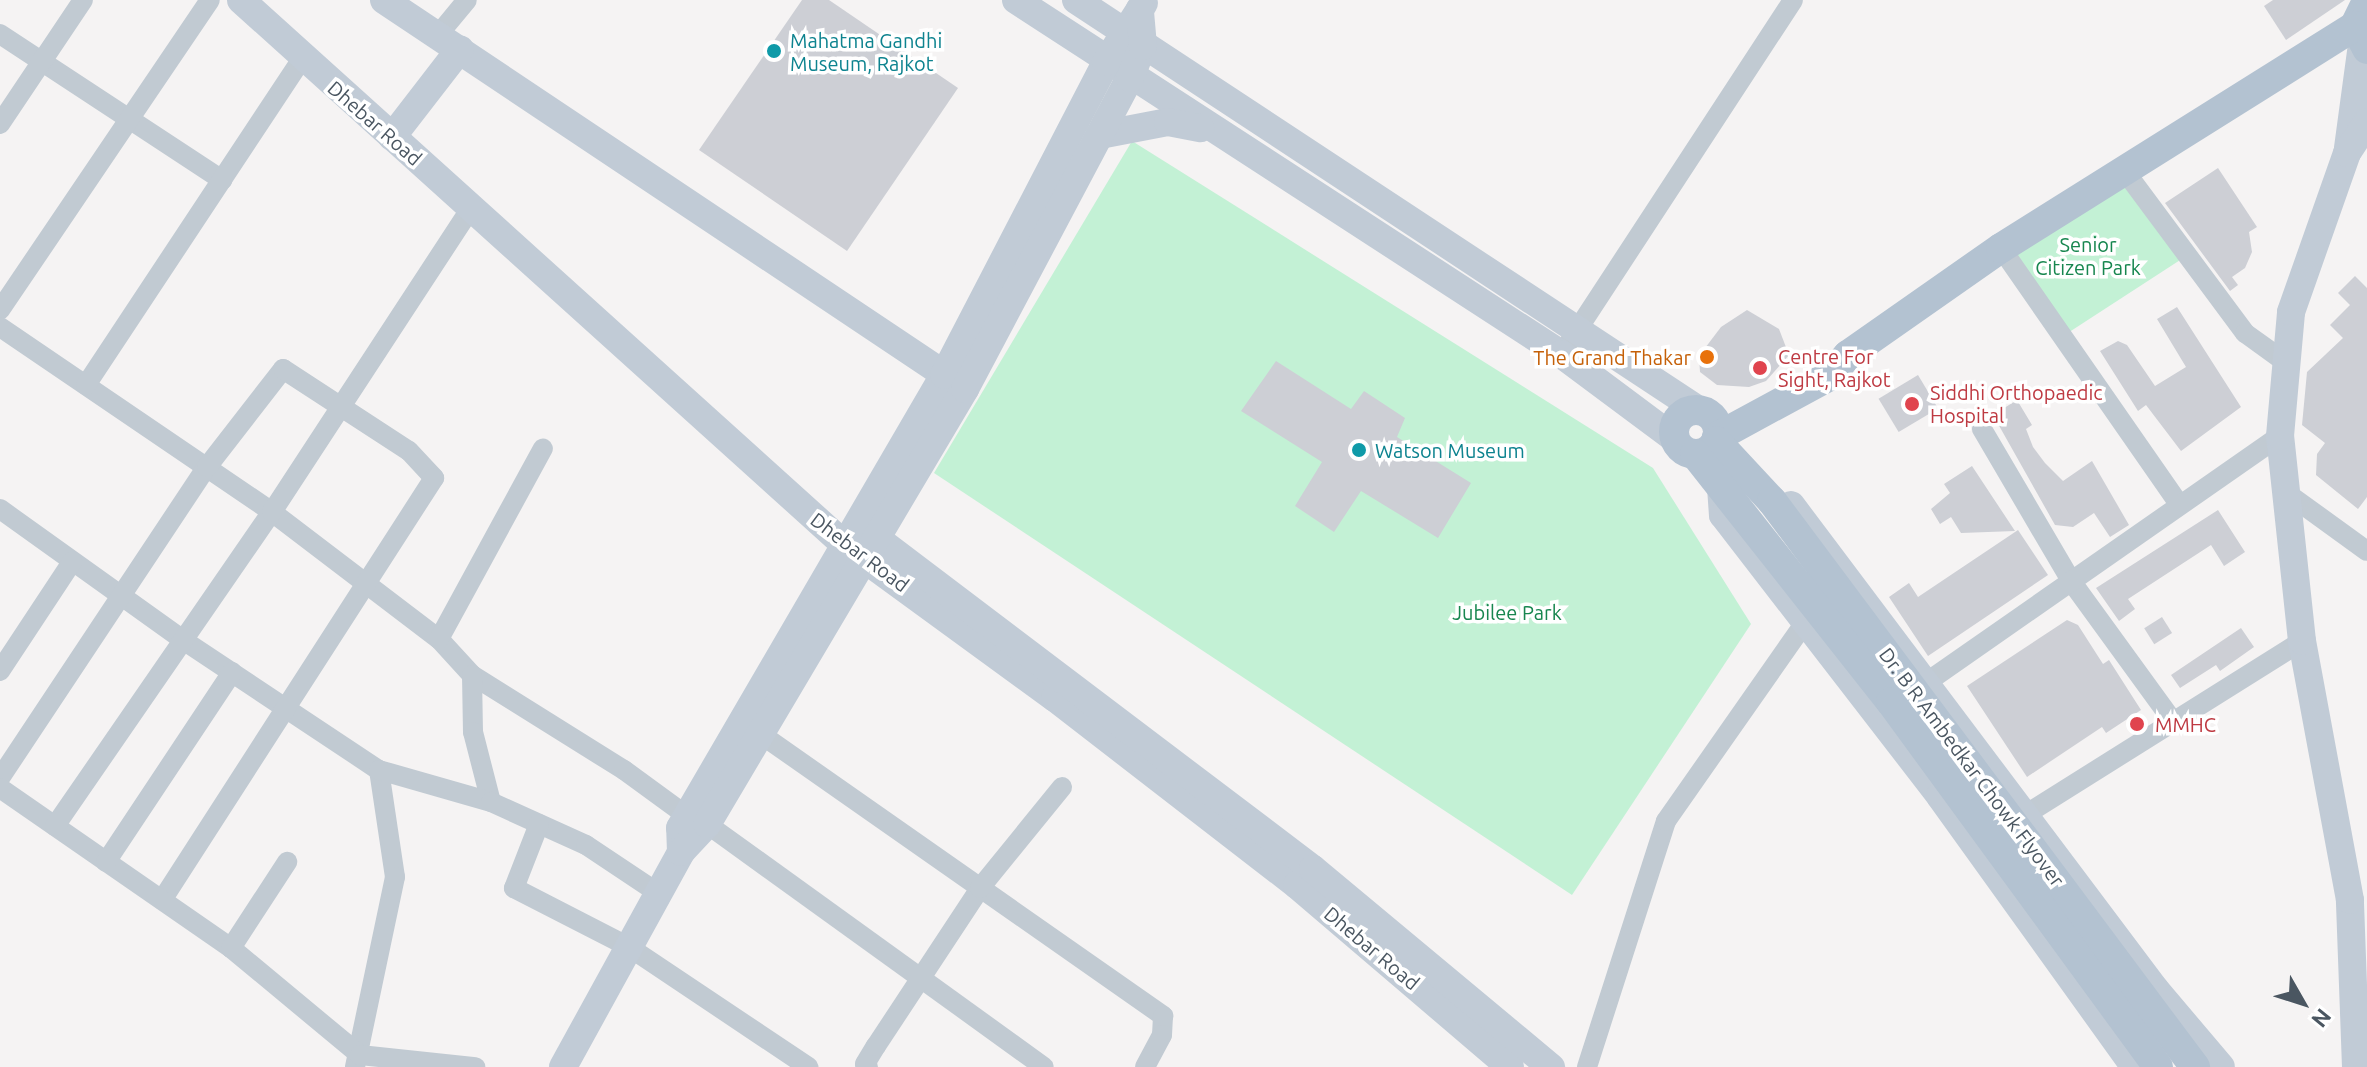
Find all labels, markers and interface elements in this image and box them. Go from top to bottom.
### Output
place label: Mahatma Gandhi Museum, Rajkot [790,28,942,75]
marker: Mahatma Gandhi Museum, Rajkot [765,42,783,60]
street label: Dhebar Road [323,76,427,170]
park label: Senior Citizen Park [2035,233,2141,280]
place label: Centre For Sight, Rajkot [1778,344,1891,391]
place label: The Grand Thakar [1533,345,1691,369]
marker: The Grand Thakar [1698,348,1716,366]
marker: Centre For Sight, Rajkot [1749,357,1771,379]
place label: Siddhi Orthopaedic Hospital [1930,380,2103,427]
marker: Siddhi Orthopaedic Hospital [1901,393,1923,415]
place label: Watson Museum [1375,438,1525,462]
marker: Watson Museum [1350,441,1368,459]
street label: Dhebar Road [806,507,914,597]
park label: Jubilee Park [1452,600,1562,624]
street label: Dr. B R Ambedkar Chowk Flyover [1874,643,2070,891]
place label: MMHC [2155,712,2216,736]
marker: MMHC [2126,713,2148,735]
street label: Dhebar Road [1320,901,1424,995]
north arrow [2263,963,2343,1043]
text: N [2307,1004,2337,1033]

